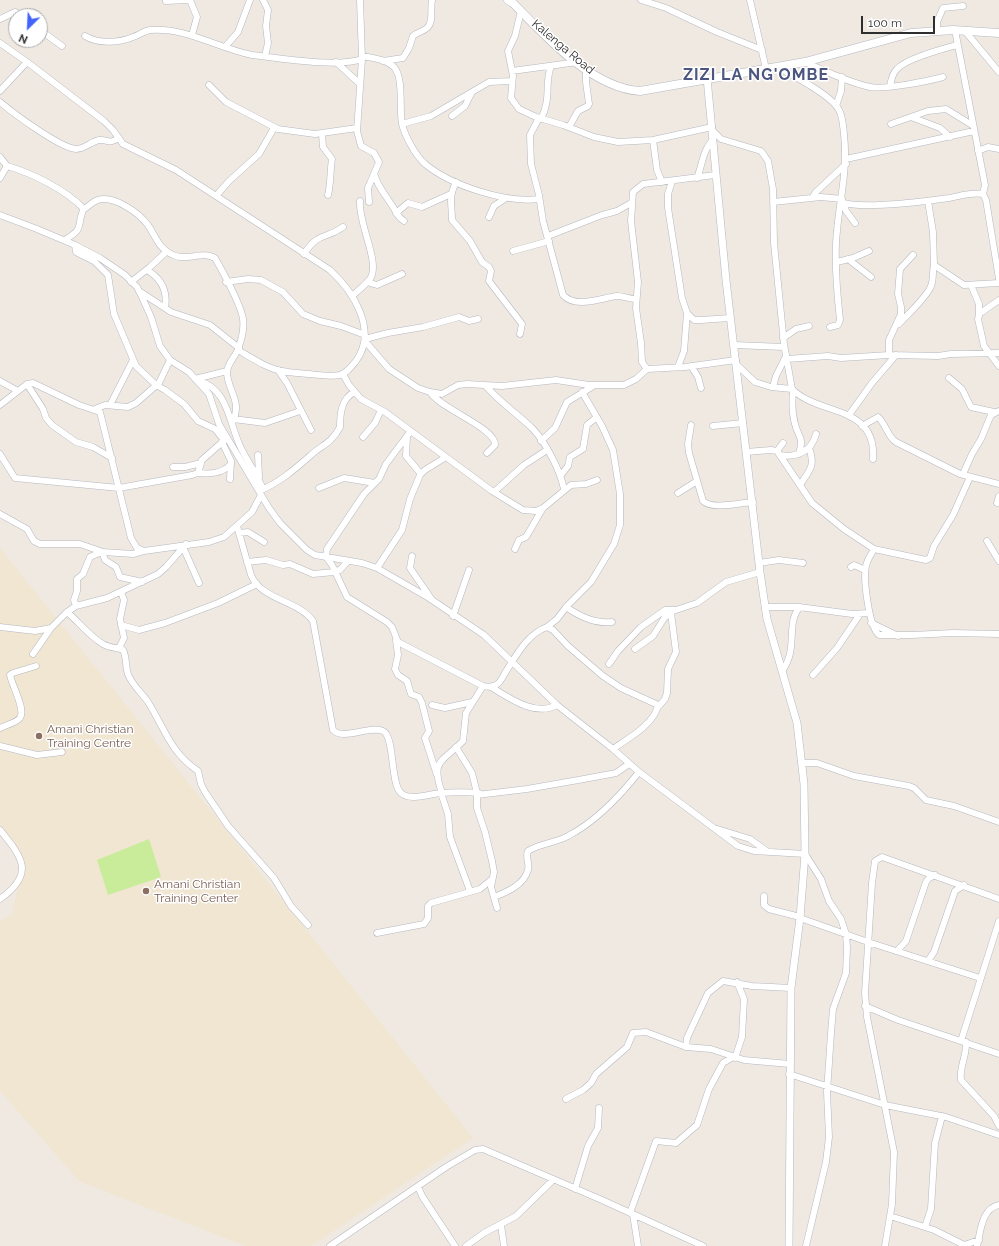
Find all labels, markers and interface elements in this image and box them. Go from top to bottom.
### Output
north arrow [8,8,48,48]
scale bar [863,8,937,34]
text: 100 m [868,16,902,30]
street label: Kalenga Road [529,17,597,77]
text: N [17,31,30,46]
district label: ZIZI LA NG'OMBE [683,65,829,85]
place label: Amani Christian Training Centre [47,722,133,750]
marker: Amani Christian Training Centre [34,731,44,741]
place label: Amani Christian Training Center [154,877,240,905]
marker: Amani Christian Training Center [141,886,151,896]

